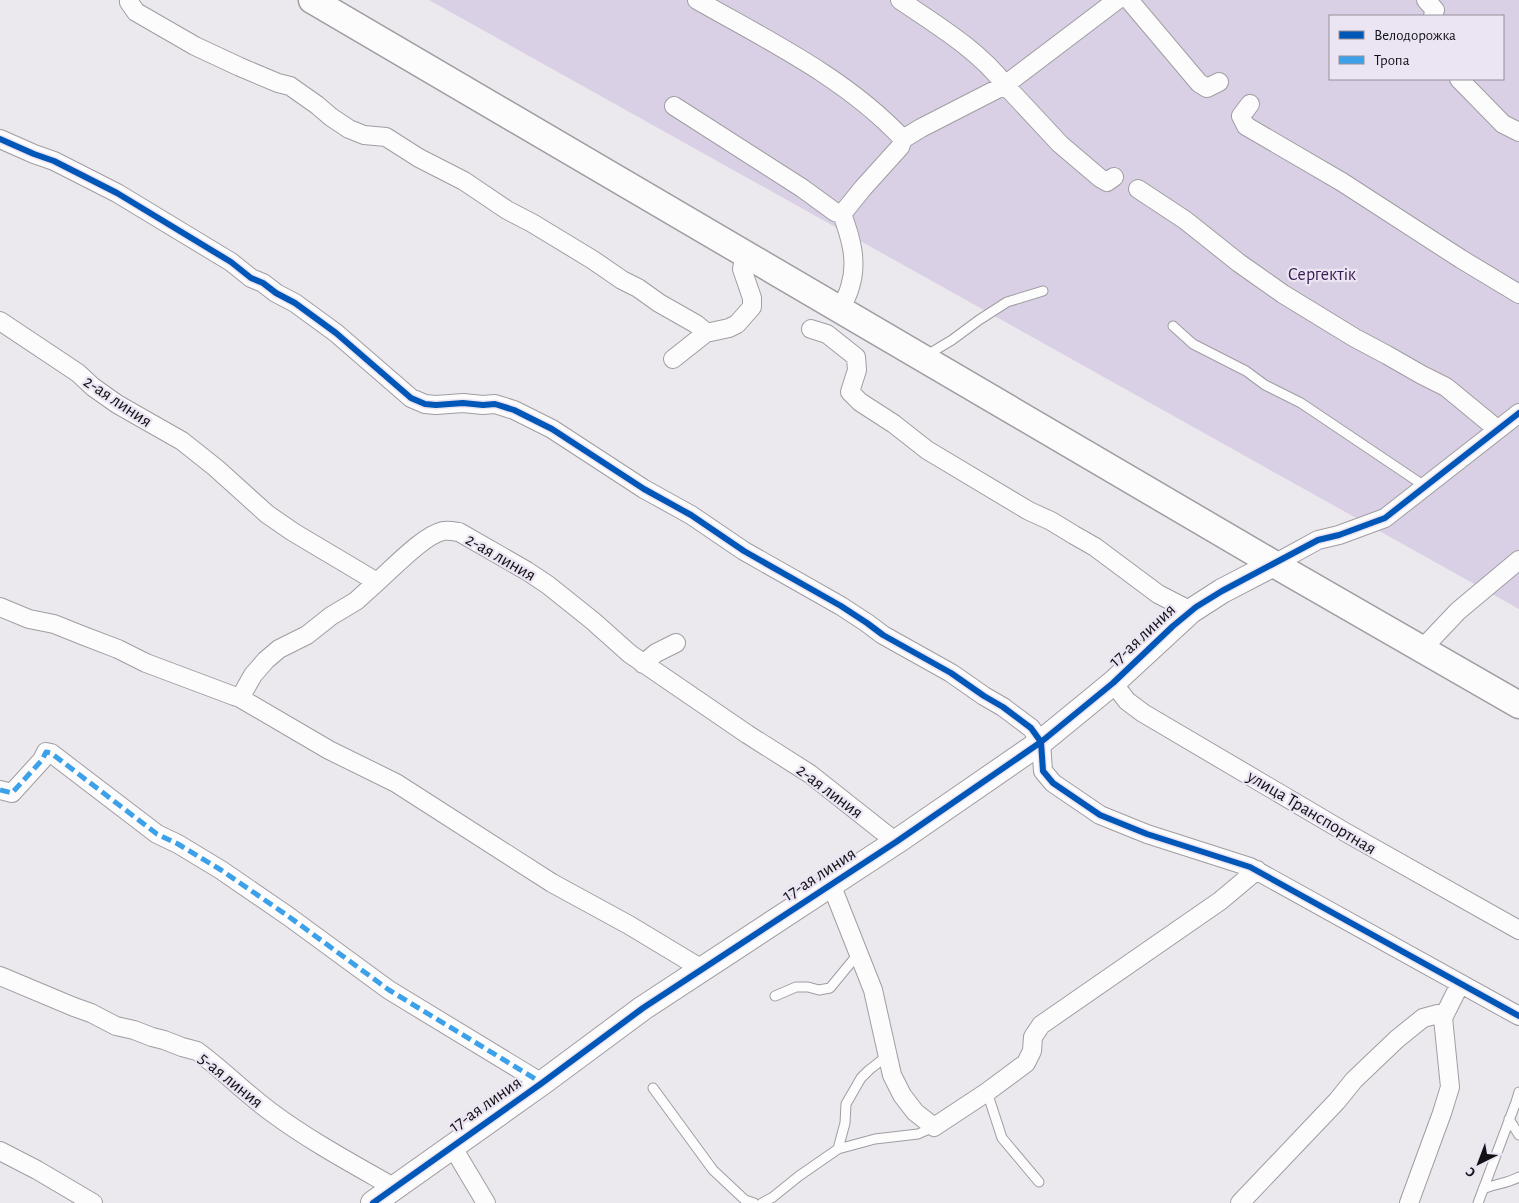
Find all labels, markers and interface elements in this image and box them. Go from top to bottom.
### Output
legend [1329,15,1504,80]
text: Велодорожка [1374,28,1456,43]
text: Тропа [1374,53,1410,68]
park label: Сергектік [1288,266,1357,284]
street label: 2-ая линия [80,373,155,431]
street label: 2-ая линия [462,531,539,585]
street label: 17-ая линия [1106,601,1179,671]
street label: 2-ая линия [793,761,866,822]
street label: улица Транспортная [1243,767,1379,858]
street label: 17-ая линия [780,845,859,905]
street label: 5-ая линия [195,1049,266,1112]
street label: 17-ая линия [446,1074,525,1136]
north arrow [1454,1138,1504,1188]
text: С [1463,1164,1479,1180]

